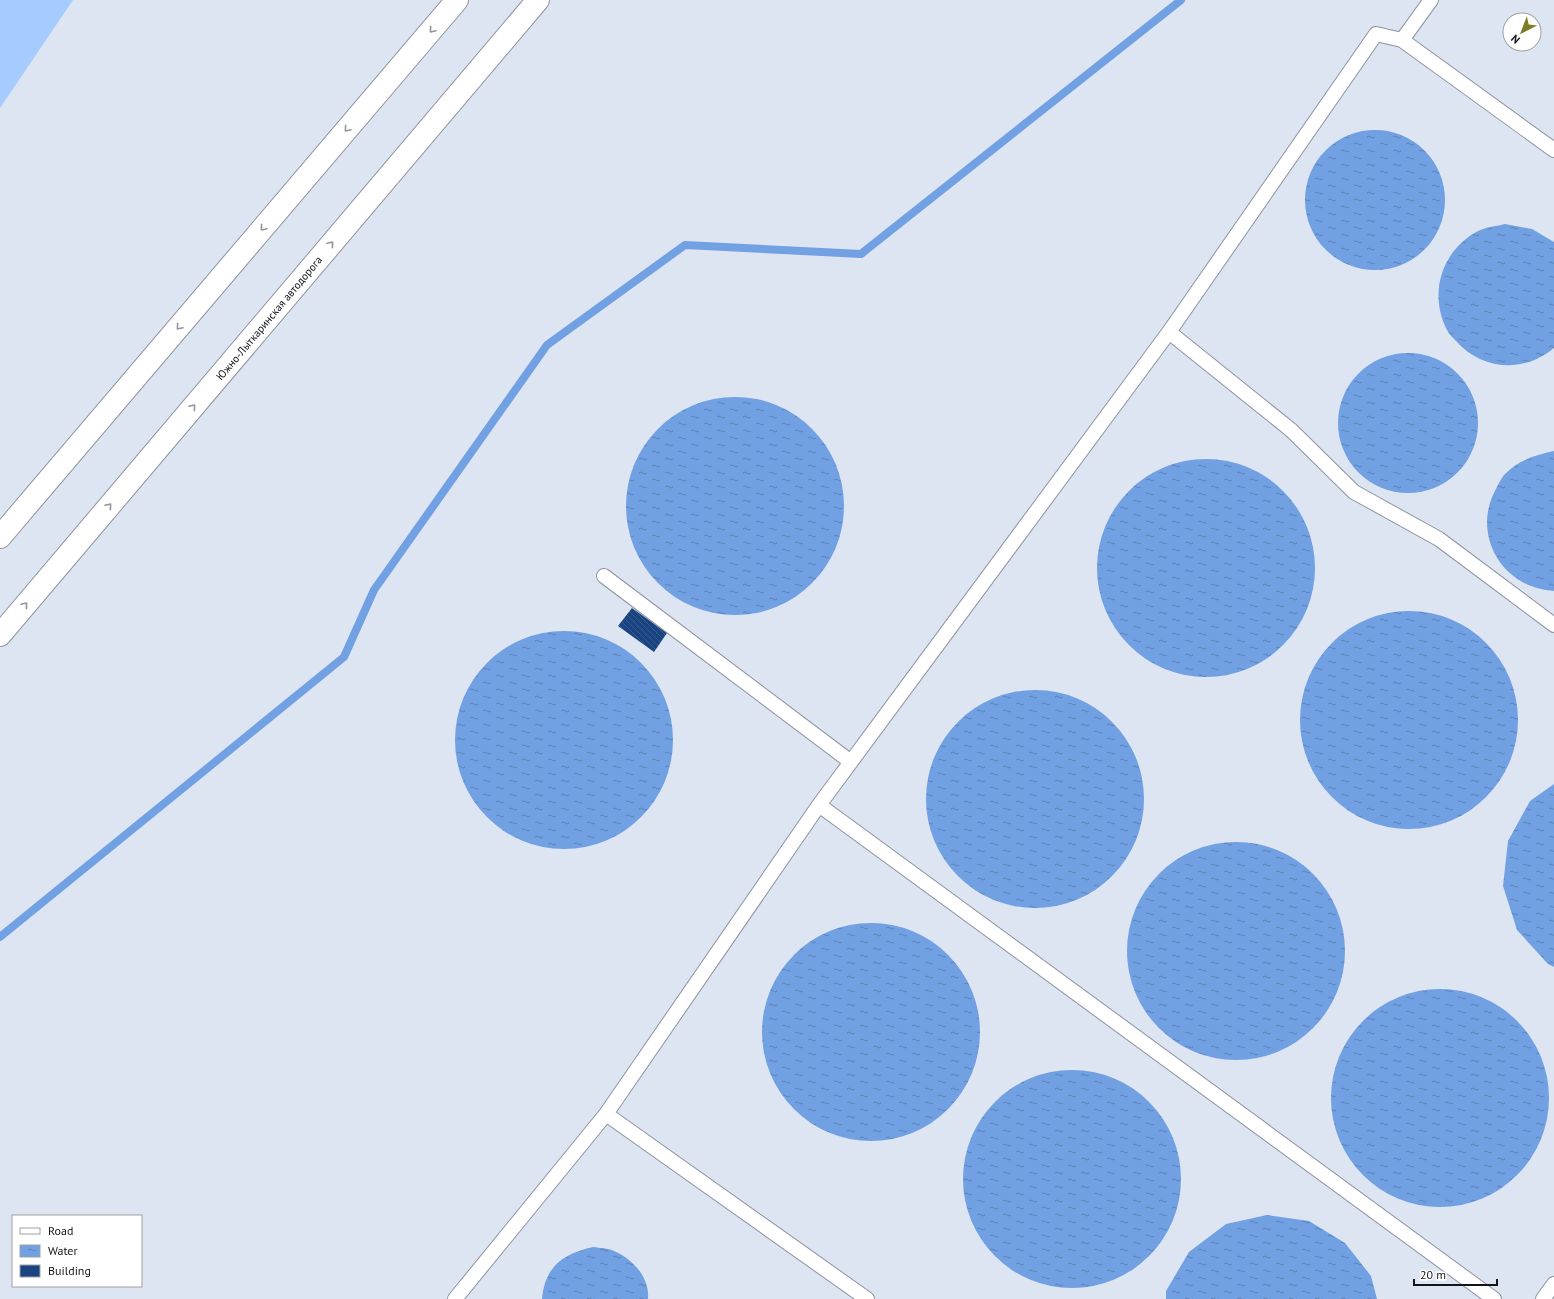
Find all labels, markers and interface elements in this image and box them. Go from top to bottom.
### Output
north arrow [1502,12,1542,52]
one-way arrow [429,25,436,32]
text: N [1508,32,1523,47]
one-way arrow [345,124,352,131]
one-way arrow [261,223,268,230]
one-way arrow [327,241,334,248]
street label: Южно-Лыткаринская автодорога [213,253,325,383]
one-way arrow [176,322,183,329]
one-way arrow [189,404,196,412]
one-way arrow [105,504,112,511]
one-way arrow [21,603,28,610]
legend [12,1215,142,1287]
text: Road [48,1223,73,1238]
text: Water [48,1243,78,1258]
scale bar [1414,1261,1497,1287]
text: Building [48,1263,91,1278]
text: 20 m [1420,1267,1446,1282]

